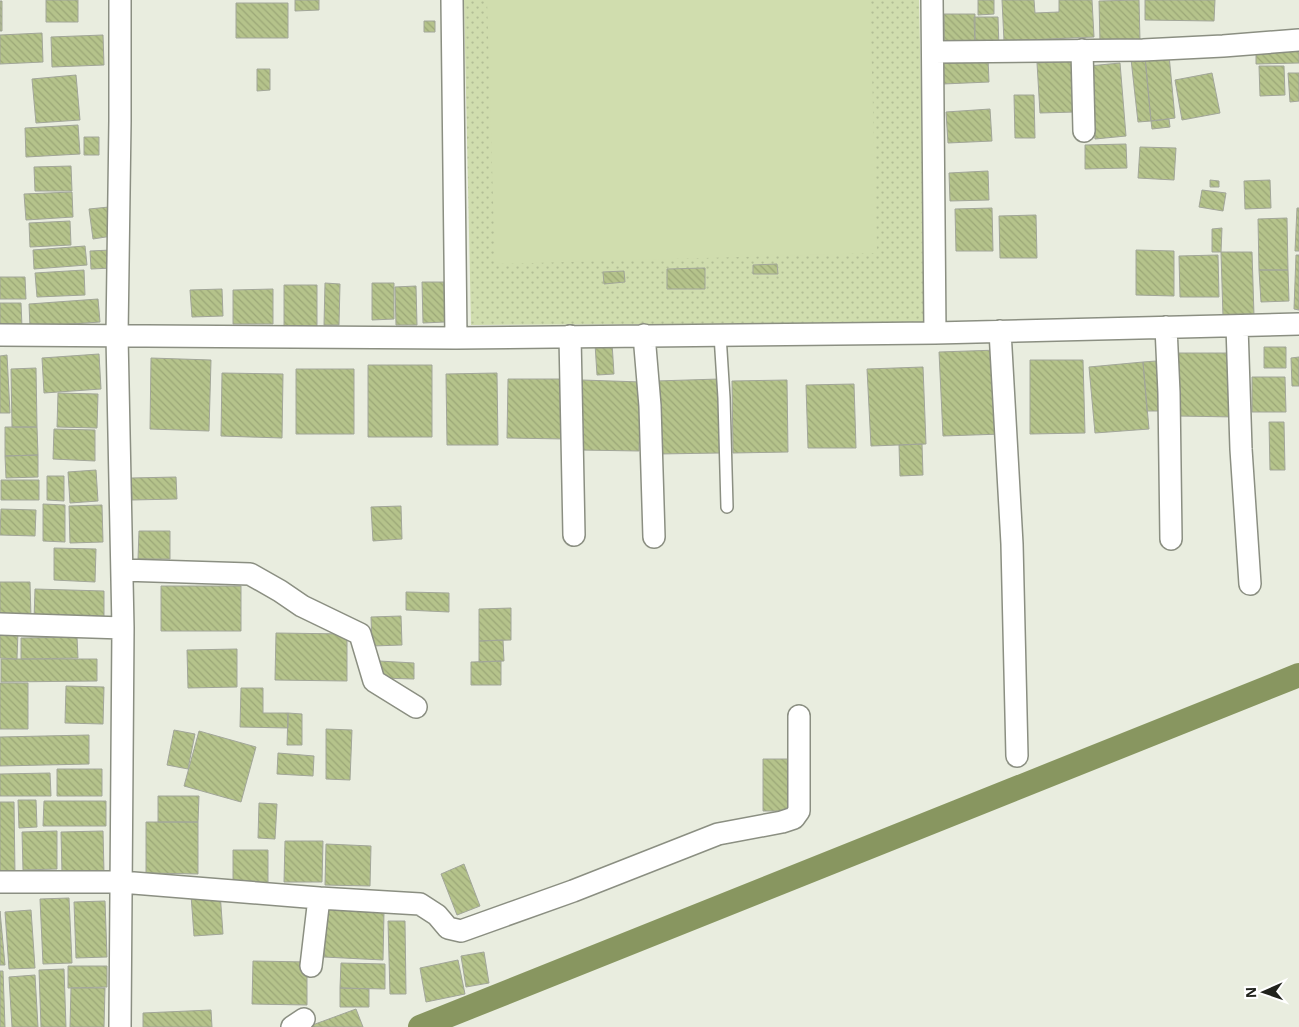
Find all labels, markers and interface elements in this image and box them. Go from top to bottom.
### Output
north arrow [1239,967,1289,1017]
text: N [1241,986,1260,998]

